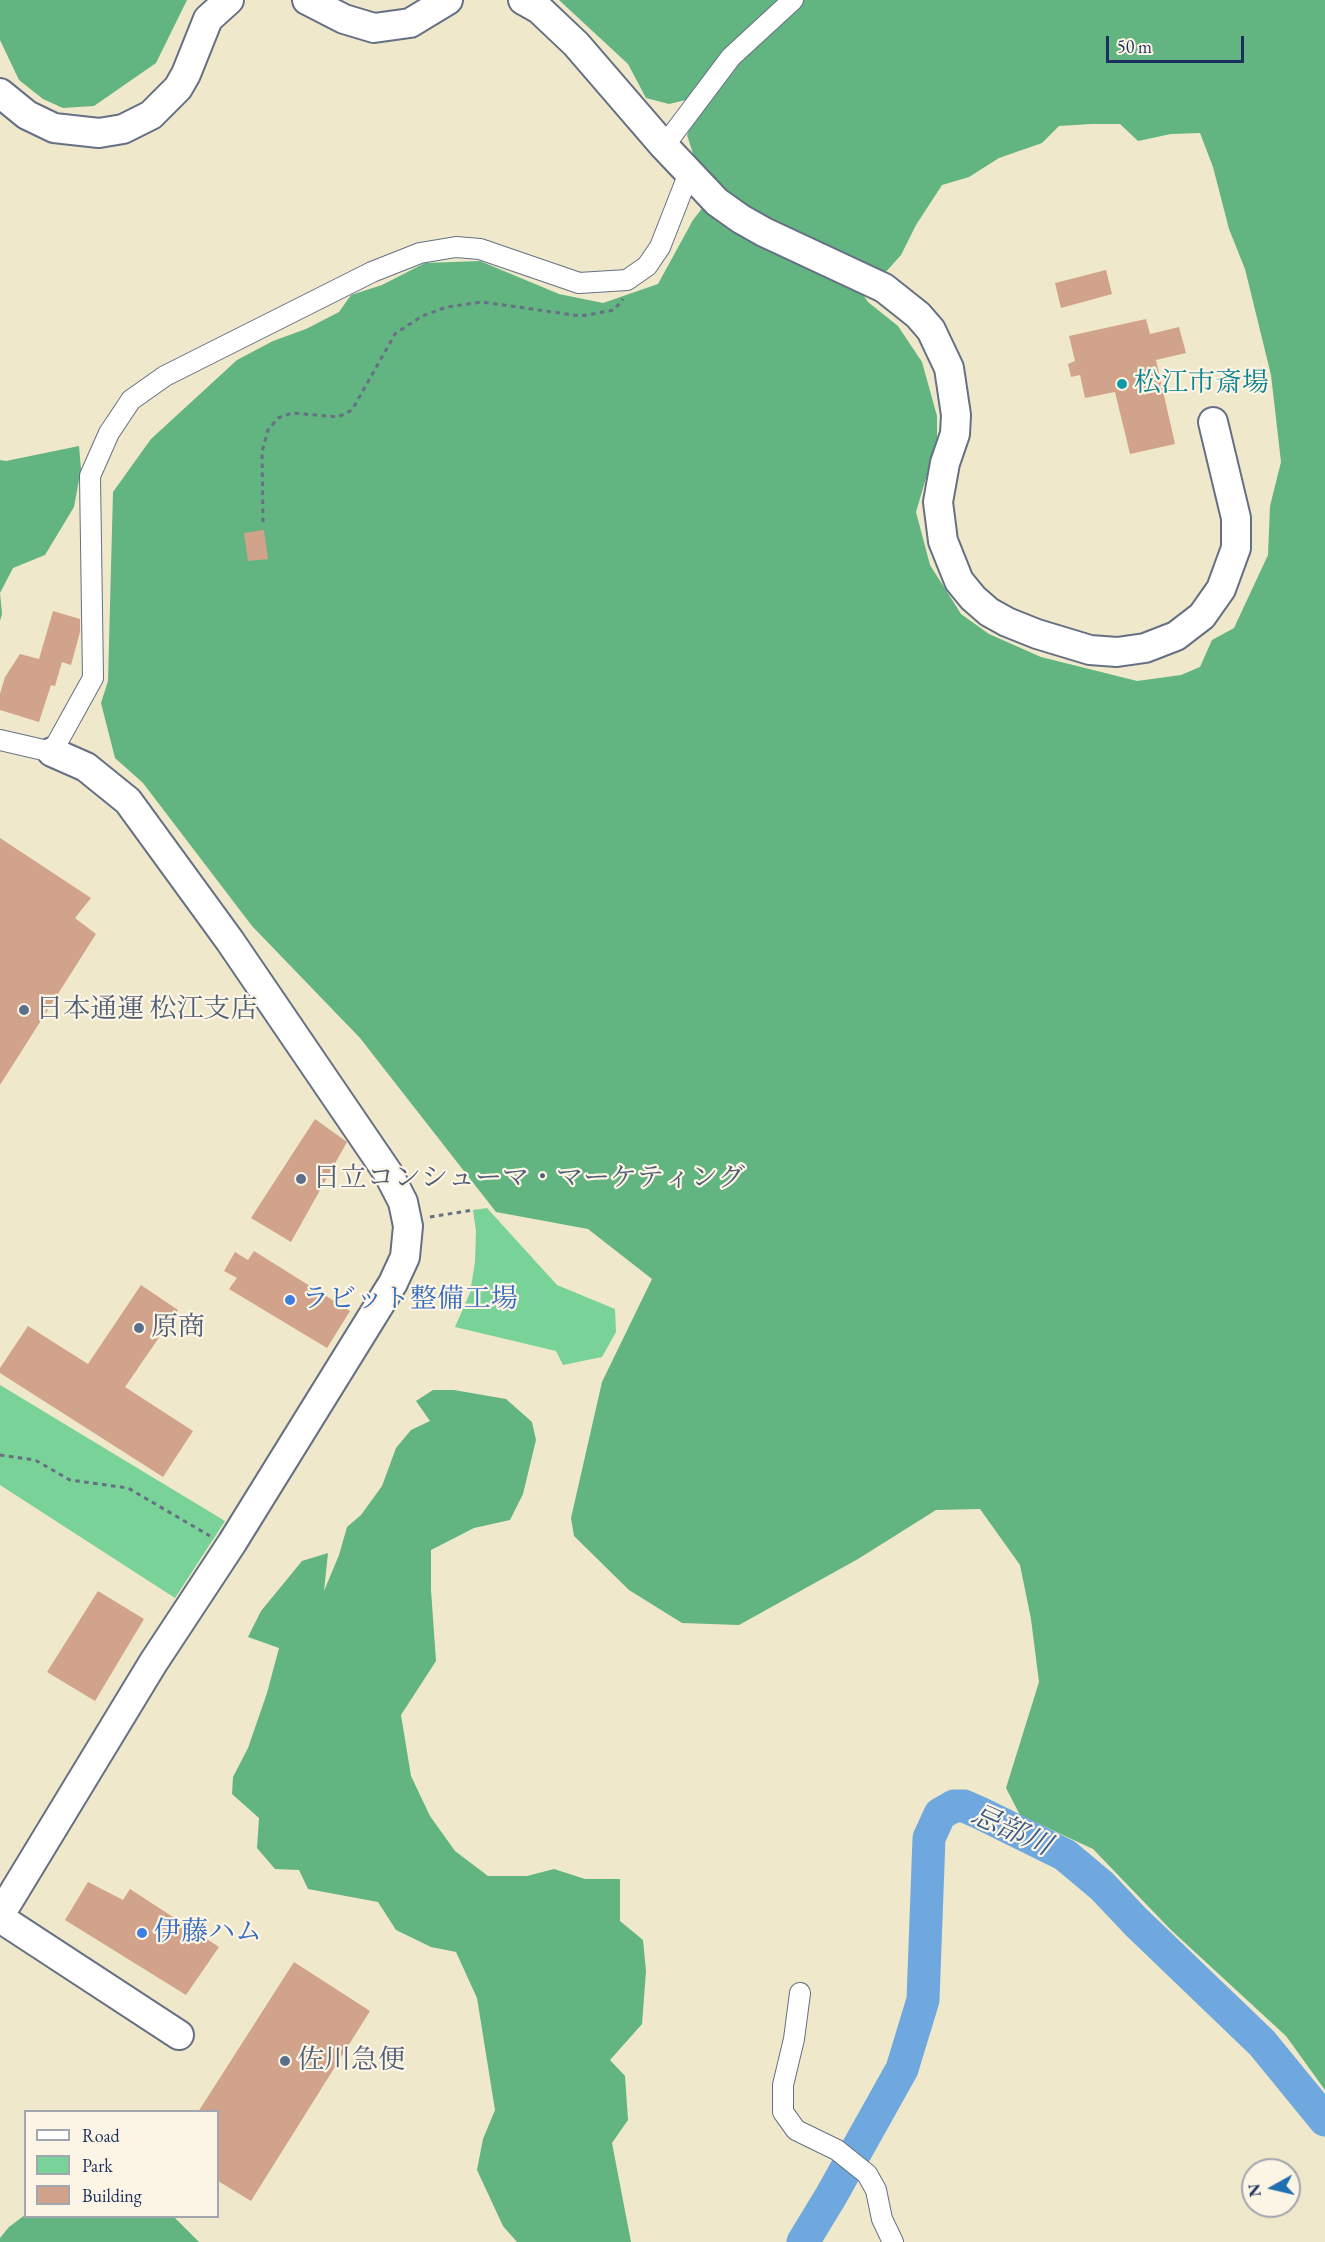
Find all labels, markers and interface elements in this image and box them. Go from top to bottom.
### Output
scale bar [1109,24,1247,62]
text: 50 m [1117,35,1152,58]
place label: 松江市斎場 [1134,368,1269,400]
marker: 松江市斎場 [1115,377,1129,391]
place label: 日本通運 松江支店 [36,994,257,1026]
marker: 日本通運 松江支店 [17,1003,31,1017]
place label: 日立コンシューマ・マーケティング [313,1163,745,1195]
marker: 日立コンシューマ・マーケティング [294,1172,308,1186]
place label: ラビット整備工場 [302,1284,518,1316]
marker: ラビット整備工場 [283,1293,297,1307]
place label: 原商 [151,1312,205,1344]
marker: 原商 [132,1321,146,1335]
water label: 忌部川 [966,1799,1056,1863]
place label: 伊藤ハム [154,1917,262,1949]
marker: 伊藤ハム [135,1926,149,1940]
place label: 佐川急便 [297,2045,405,2077]
marker: 佐川急便 [278,2054,292,2068]
legend [24,2110,219,2218]
text: Road [82,2124,120,2147]
text: Park [82,2154,113,2177]
north arrow [1241,2158,1301,2218]
text: N [1243,2182,1266,2198]
text: Building [82,2184,142,2207]

